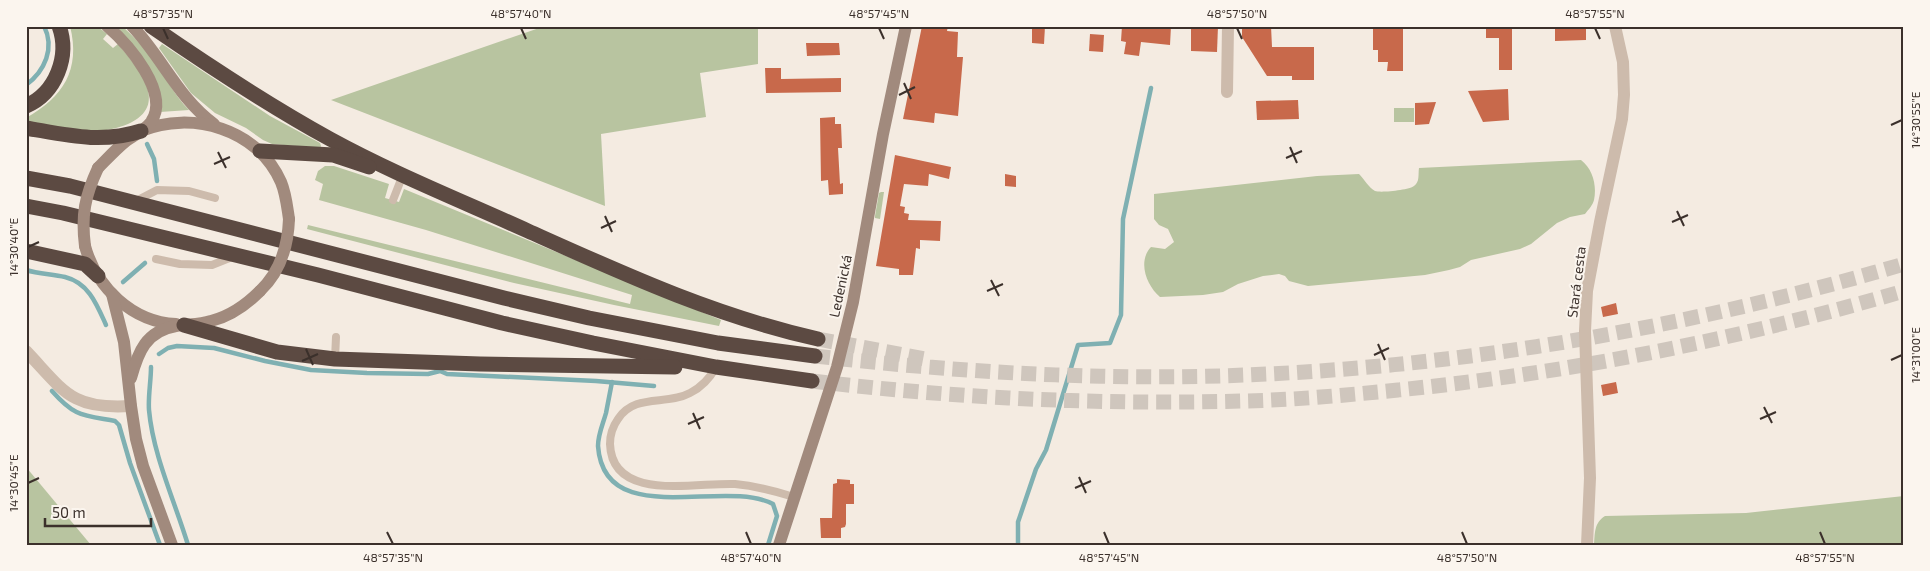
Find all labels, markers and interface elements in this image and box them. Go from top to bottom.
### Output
text: 48°57'35"N [133,6,193,20]
text: 48°57'40"N [490,6,552,20]
text: 48°57'45"N [849,6,909,20]
text: 48°57'50"N [1207,6,1267,20]
text: 48°57'55"N [1565,6,1625,20]
text: 14°30'55"E [1908,91,1922,148]
text: 14°30'40"E [6,218,20,276]
street label: Stará cesta [1563,245,1589,319]
street label: Ledenická [825,253,855,319]
text: 14°31'00"E [1908,327,1922,383]
text: 14°30'45"E [6,454,20,512]
scale bar [45,496,151,528]
text: 50 m [52,503,86,521]
text: 48°57'35"N [363,550,423,564]
text: 48°57'40"N [720,550,782,564]
text: 48°57'45"N [1079,550,1139,564]
text: 48°57'50"N [1437,550,1497,564]
text: 48°57'55"N [1795,550,1855,564]

